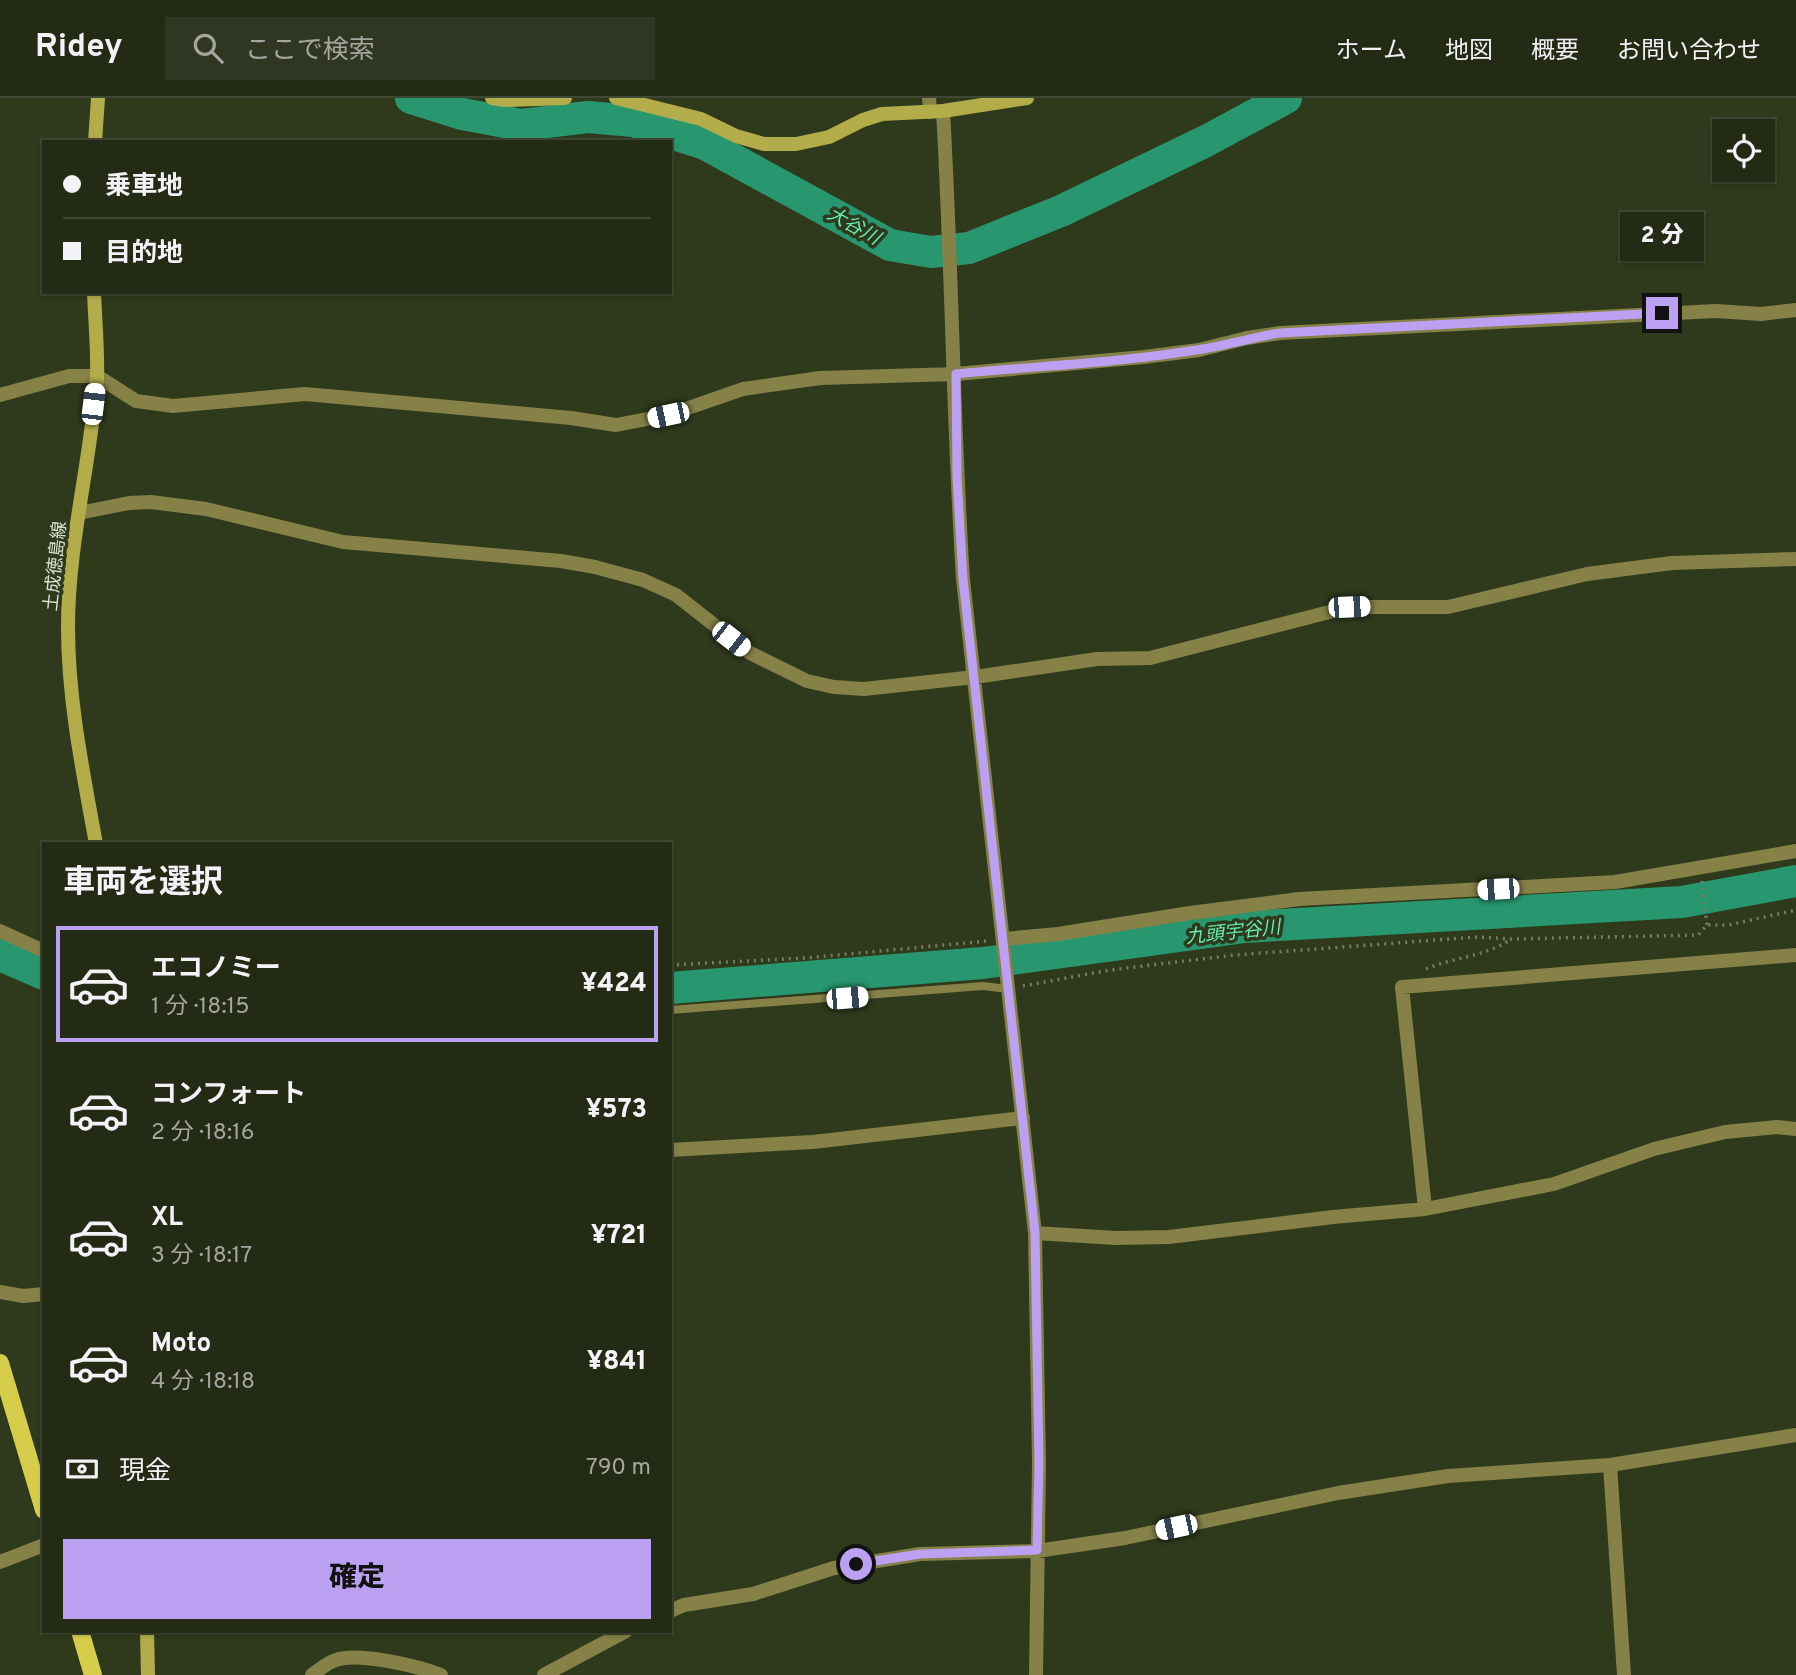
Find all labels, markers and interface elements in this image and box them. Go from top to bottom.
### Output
search box [165,17,655,80]
text: Ridey [35,27,123,69]
icon: search [189,29,227,67]
text: ここで検索 [245,35,375,68]
text: ホーム [1336,37,1407,67]
text: 地図 [1445,37,1493,67]
text: 概要 [1531,37,1579,67]
text: お問い合わせ [1617,37,1761,67]
map controls [1712,119,1775,182]
button: locate [1712,119,1775,182]
text: 乗車地 [105,171,183,204]
water label: 大谷川 [822,202,886,252]
callout: 2 分 [1620,212,1704,260]
text: 2 分 [1641,222,1683,251]
text: 目的地 [105,238,183,271]
route end [1646,297,1678,329]
car [81,382,106,426]
car [646,400,691,430]
street label: 土成徳島線 [40,520,73,612]
car [1328,596,1371,618]
car [708,618,755,660]
text: 車両を選択 [63,864,223,904]
car [1477,877,1520,901]
water label: 九頭宇谷川 [1185,916,1284,950]
icon: car [67,953,130,1016]
text: エコノミー [151,953,281,986]
text: ¥424 [581,968,647,1001]
car [826,986,869,1010]
text: 1 分 · 18:15 [151,993,249,1022]
icon: car [67,1079,130,1142]
text: コンフォート [151,1079,306,1112]
text: ¥573 [586,1094,647,1127]
text: 2 分 · 18:16 [151,1119,254,1148]
text: XL [151,1202,183,1235]
icon: car [67,1205,130,1268]
text: ¥721 [591,1220,647,1253]
text: 3 分 · 18:17 [151,1242,252,1271]
text: Moto [151,1328,211,1361]
icon: car [67,1331,130,1394]
text: ¥841 [587,1346,647,1379]
text: 4 分 · 18:18 [151,1368,255,1397]
icon: cash [63,1450,101,1488]
text: 790 m [586,1454,651,1483]
text: 現金 [119,1456,171,1489]
car [1154,1512,1199,1542]
button: 確定 [63,1539,651,1619]
route start [840,1548,872,1580]

